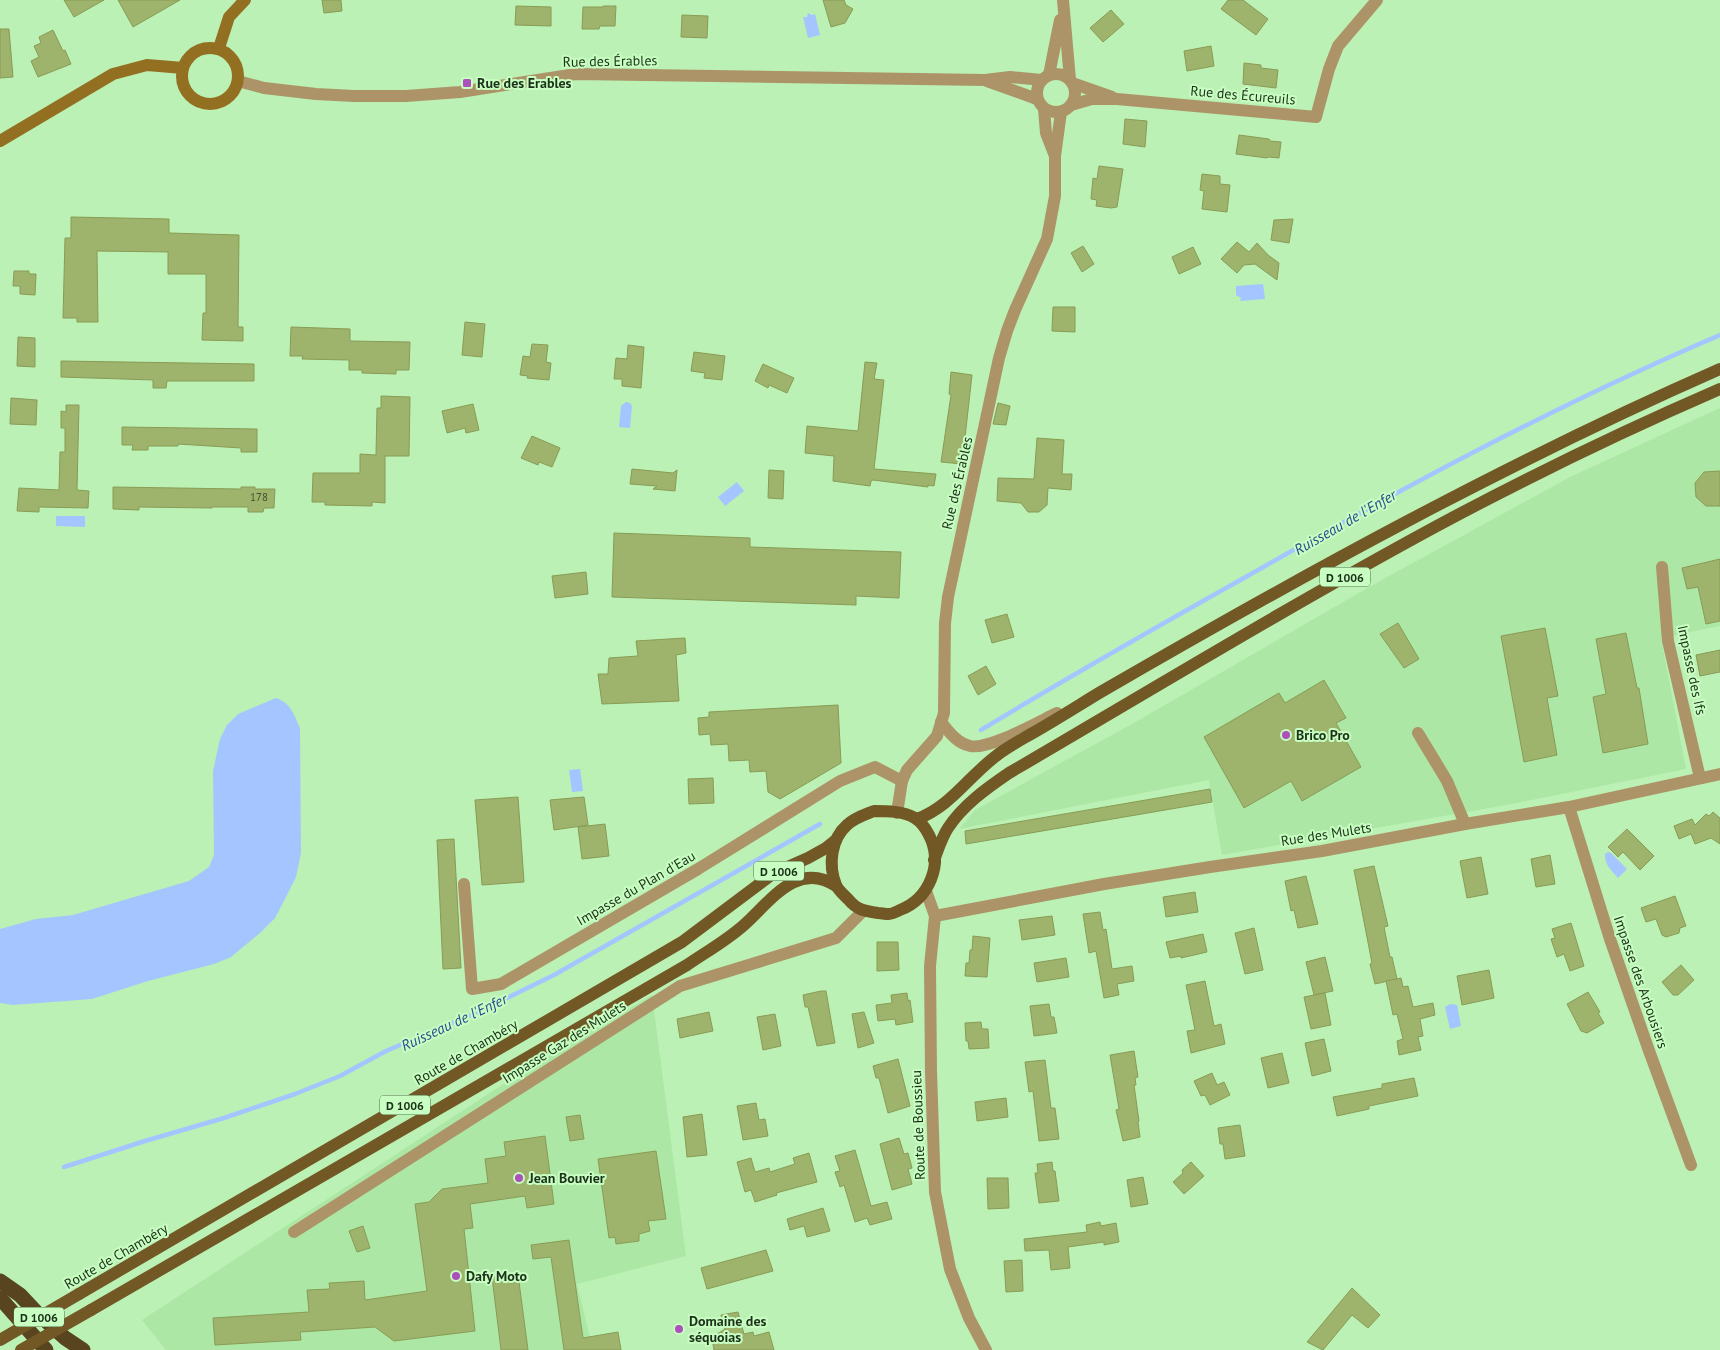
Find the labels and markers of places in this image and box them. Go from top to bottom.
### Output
place label: Rue des Erables [477,74,572,92]
marker: Rue des Erables [461,77,473,89]
place label: Brico Pro [1296,726,1350,744]
marker: Brico Pro [1280,729,1292,741]
place label: Jean Bouvier [528,1169,605,1187]
marker: Jean Bouvier [513,1172,525,1184]
place label: Dafy Moto [466,1267,528,1285]
marker: Dafy Moto [450,1270,462,1282]
place label: Domaine des séquoias [689,1312,766,1346]
marker: Domaine des séquoias [673,1323,685,1335]

